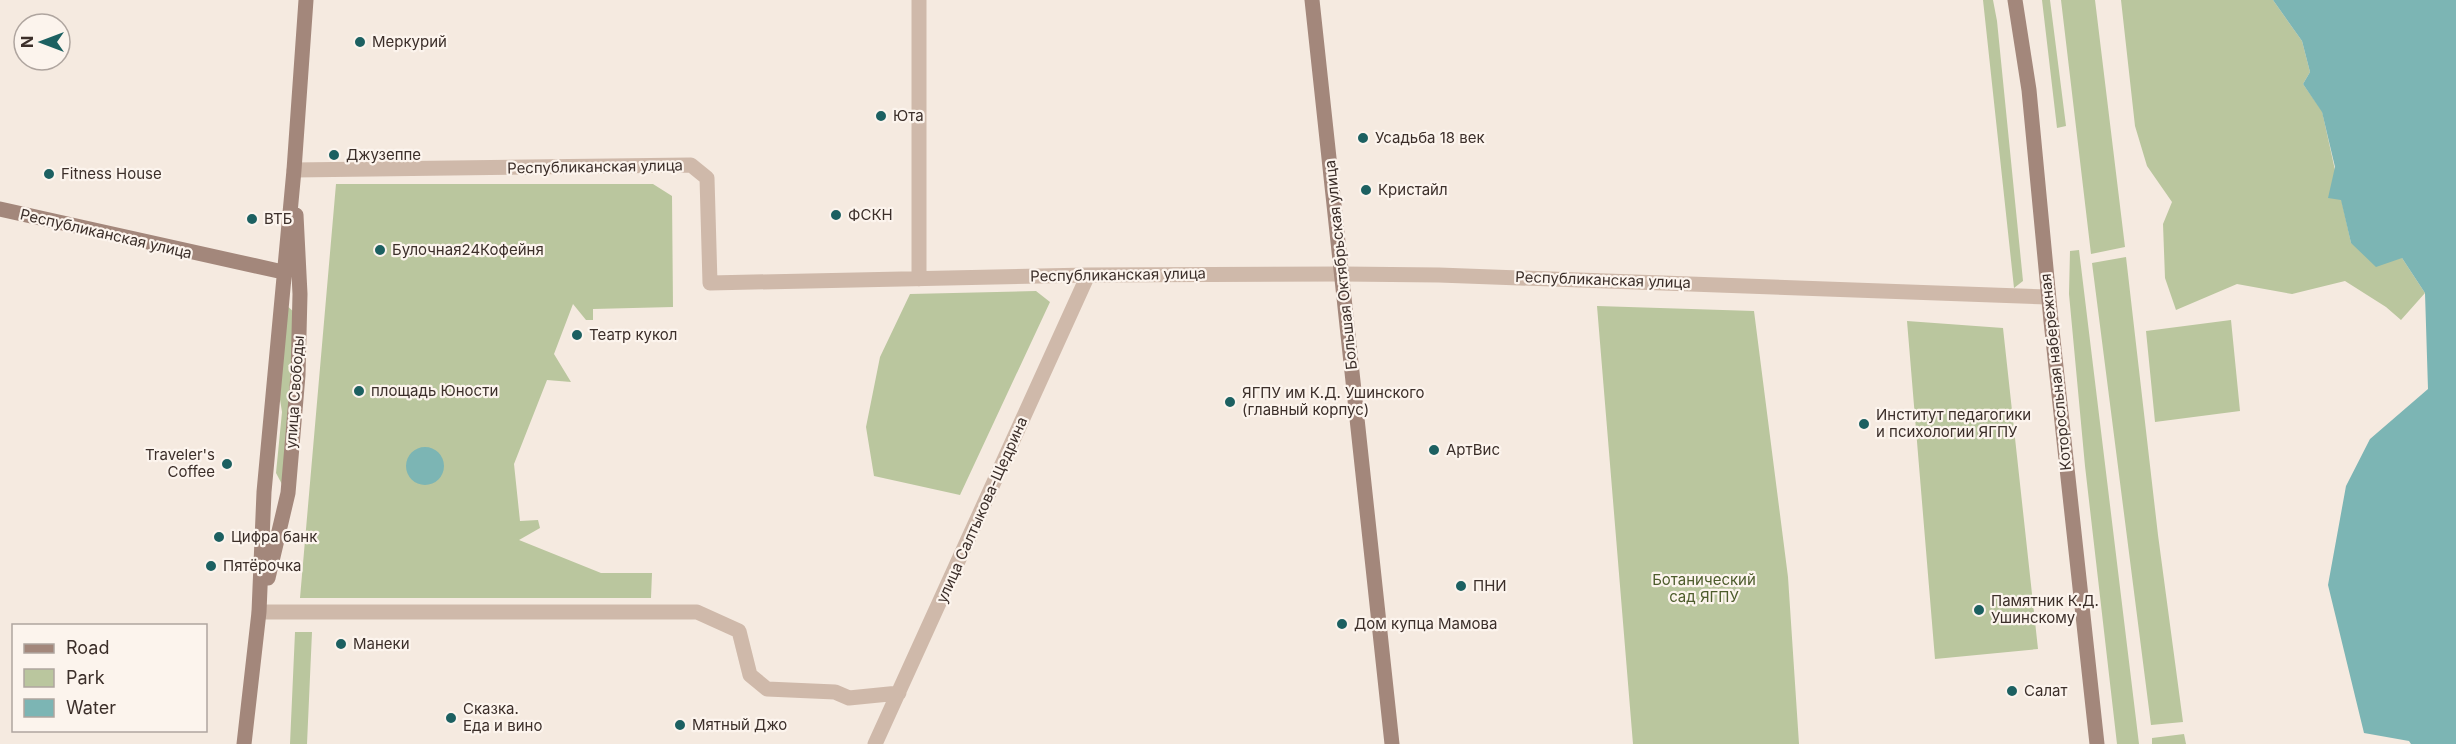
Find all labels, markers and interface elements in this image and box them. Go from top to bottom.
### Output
north arrow [12,12,72,72]
place label: Меркурий [372,32,447,51]
marker: Меркурий [353,35,367,49]
text: N [17,36,37,48]
place label: Юта [893,106,924,125]
marker: Юта [874,109,888,123]
place label: Усадьба 18 век [1375,128,1485,147]
marker: Усадьба 18 век [1356,131,1370,145]
place label: Джузеппе [346,145,421,164]
marker: Джузеппе [327,148,341,162]
street label: Республиканская улица [507,155,683,178]
street label: Большая Октябрьская улица [1320,159,1361,371]
place label: Fitness House [61,164,162,183]
marker: Fitness House [42,167,56,181]
place label: Кристайл [1378,180,1448,199]
marker: Кристайл [1359,183,1373,197]
street label: Республиканская улица [18,204,194,263]
place label: ФСКН [848,205,893,224]
marker: ФСКН [829,208,843,222]
place label: ВТБ [264,209,292,228]
marker: ВТБ [245,212,259,226]
place label: Булочная24Кофейня [392,240,544,259]
marker: Булочная24Кофейня [373,243,387,257]
street label: Республиканская улица [1030,263,1206,286]
street label: Республиканская улица [1515,267,1691,292]
street label: Которосльная набережная [2036,273,2075,472]
place label: Театр кукол [589,325,677,344]
marker: Театр кукол [570,328,584,342]
street label: улица Свободы [281,335,308,449]
place label: площадь Юности [371,381,498,400]
place label: ЯГПУ им К.Д. Ушинского (главный корпус) [1242,383,1425,419]
marker: площадь Юности [352,384,366,398]
marker: ЯГПУ им К.Д. Ушинского (главный корпус) [1223,395,1237,409]
place label: Институт педагогики и психологии ЯГПУ [1876,405,2031,441]
street label: улица Салтыкова-Щедрина [932,414,1031,606]
marker: Институт педагогики и психологии ЯГПУ [1857,417,1871,431]
place label: АртВис [1446,440,1500,459]
marker: АртВис [1427,443,1441,457]
place label: Traveler's Coffee [145,445,215,481]
marker: Traveler's Coffee [220,457,234,471]
place label: Цифра банк [231,527,317,546]
marker: Цифра банк [212,530,226,544]
place label: Пятёрочка [223,556,302,575]
marker: Пятёрочка [204,559,218,573]
park label: Ботанический сад ЯГПУ [1652,570,1756,606]
place label: ПНИ [1473,576,1507,595]
marker: ПНИ [1454,579,1468,593]
place label: Памятник К.Д. Ушинскому [1991,591,2099,627]
marker: Памятник К.Д. Ушинскому [1972,603,1986,617]
place label: Дом купца Мамова [1354,614,1497,633]
marker: Дом купца Мамова [1335,617,1349,631]
legend [12,624,207,732]
place label: Манеки [353,634,410,653]
text: Road [66,637,109,658]
marker: Манеки [334,637,348,651]
text: Park [66,667,105,688]
place label: Салат [2024,681,2067,700]
marker: Салат [2005,684,2019,698]
text: Water [66,697,116,718]
place label: Сказка. Еда и вино [463,699,542,735]
marker: Сказка. Еда и вино [444,711,458,725]
place label: Мятный Джо [692,715,787,734]
marker: Мятный Джо [673,718,687,732]

